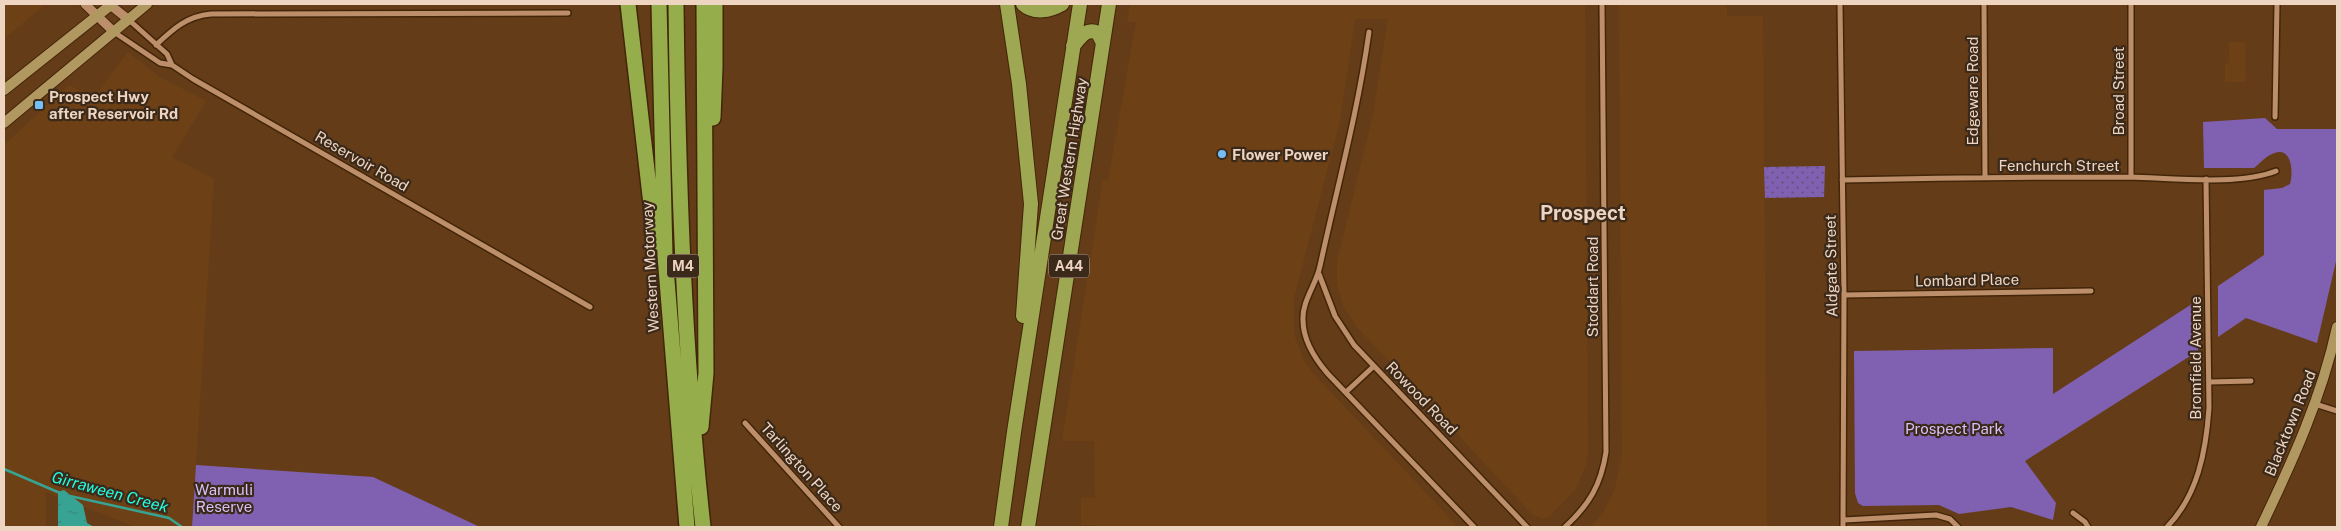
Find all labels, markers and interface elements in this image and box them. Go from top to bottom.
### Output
street label: Edgeware Road [1964,37,1981,145]
street label: Broad Street [2110,46,2127,135]
street label: Great Western Highway [1048,76,1090,242]
place label: Prospect Hwy after Reservoir Rd [49,88,178,122]
marker: Prospect Hwy after Reservoir Rd [33,99,45,111]
street label: Reservoir Road [312,127,412,195]
place label: Flower Power [1232,146,1328,163]
marker: Flower Power [1216,148,1228,160]
street label: Fenchurch Street [1998,157,2120,174]
street label: Western Motorway [638,201,662,333]
district label: Prospect [1540,201,1626,225]
street label: Aldgate Street [1822,215,1840,317]
street label: Stoddart Road [1584,237,1601,337]
road number: M4 [667,255,699,278]
road number: A44 [1049,255,1089,278]
street label: Lombard Place [1915,271,2019,289]
street label: Bromfield Avenue [2187,296,2204,420]
street label: Rowood Road [1383,358,1461,438]
street label: Blacktown Road [2261,368,2319,478]
street label: Tarlington Place [758,419,846,515]
park label: Prospect Park [1905,420,2003,437]
water label: Girraween Creek [50,467,171,517]
park label: Warmuli Reserve [195,481,253,515]

